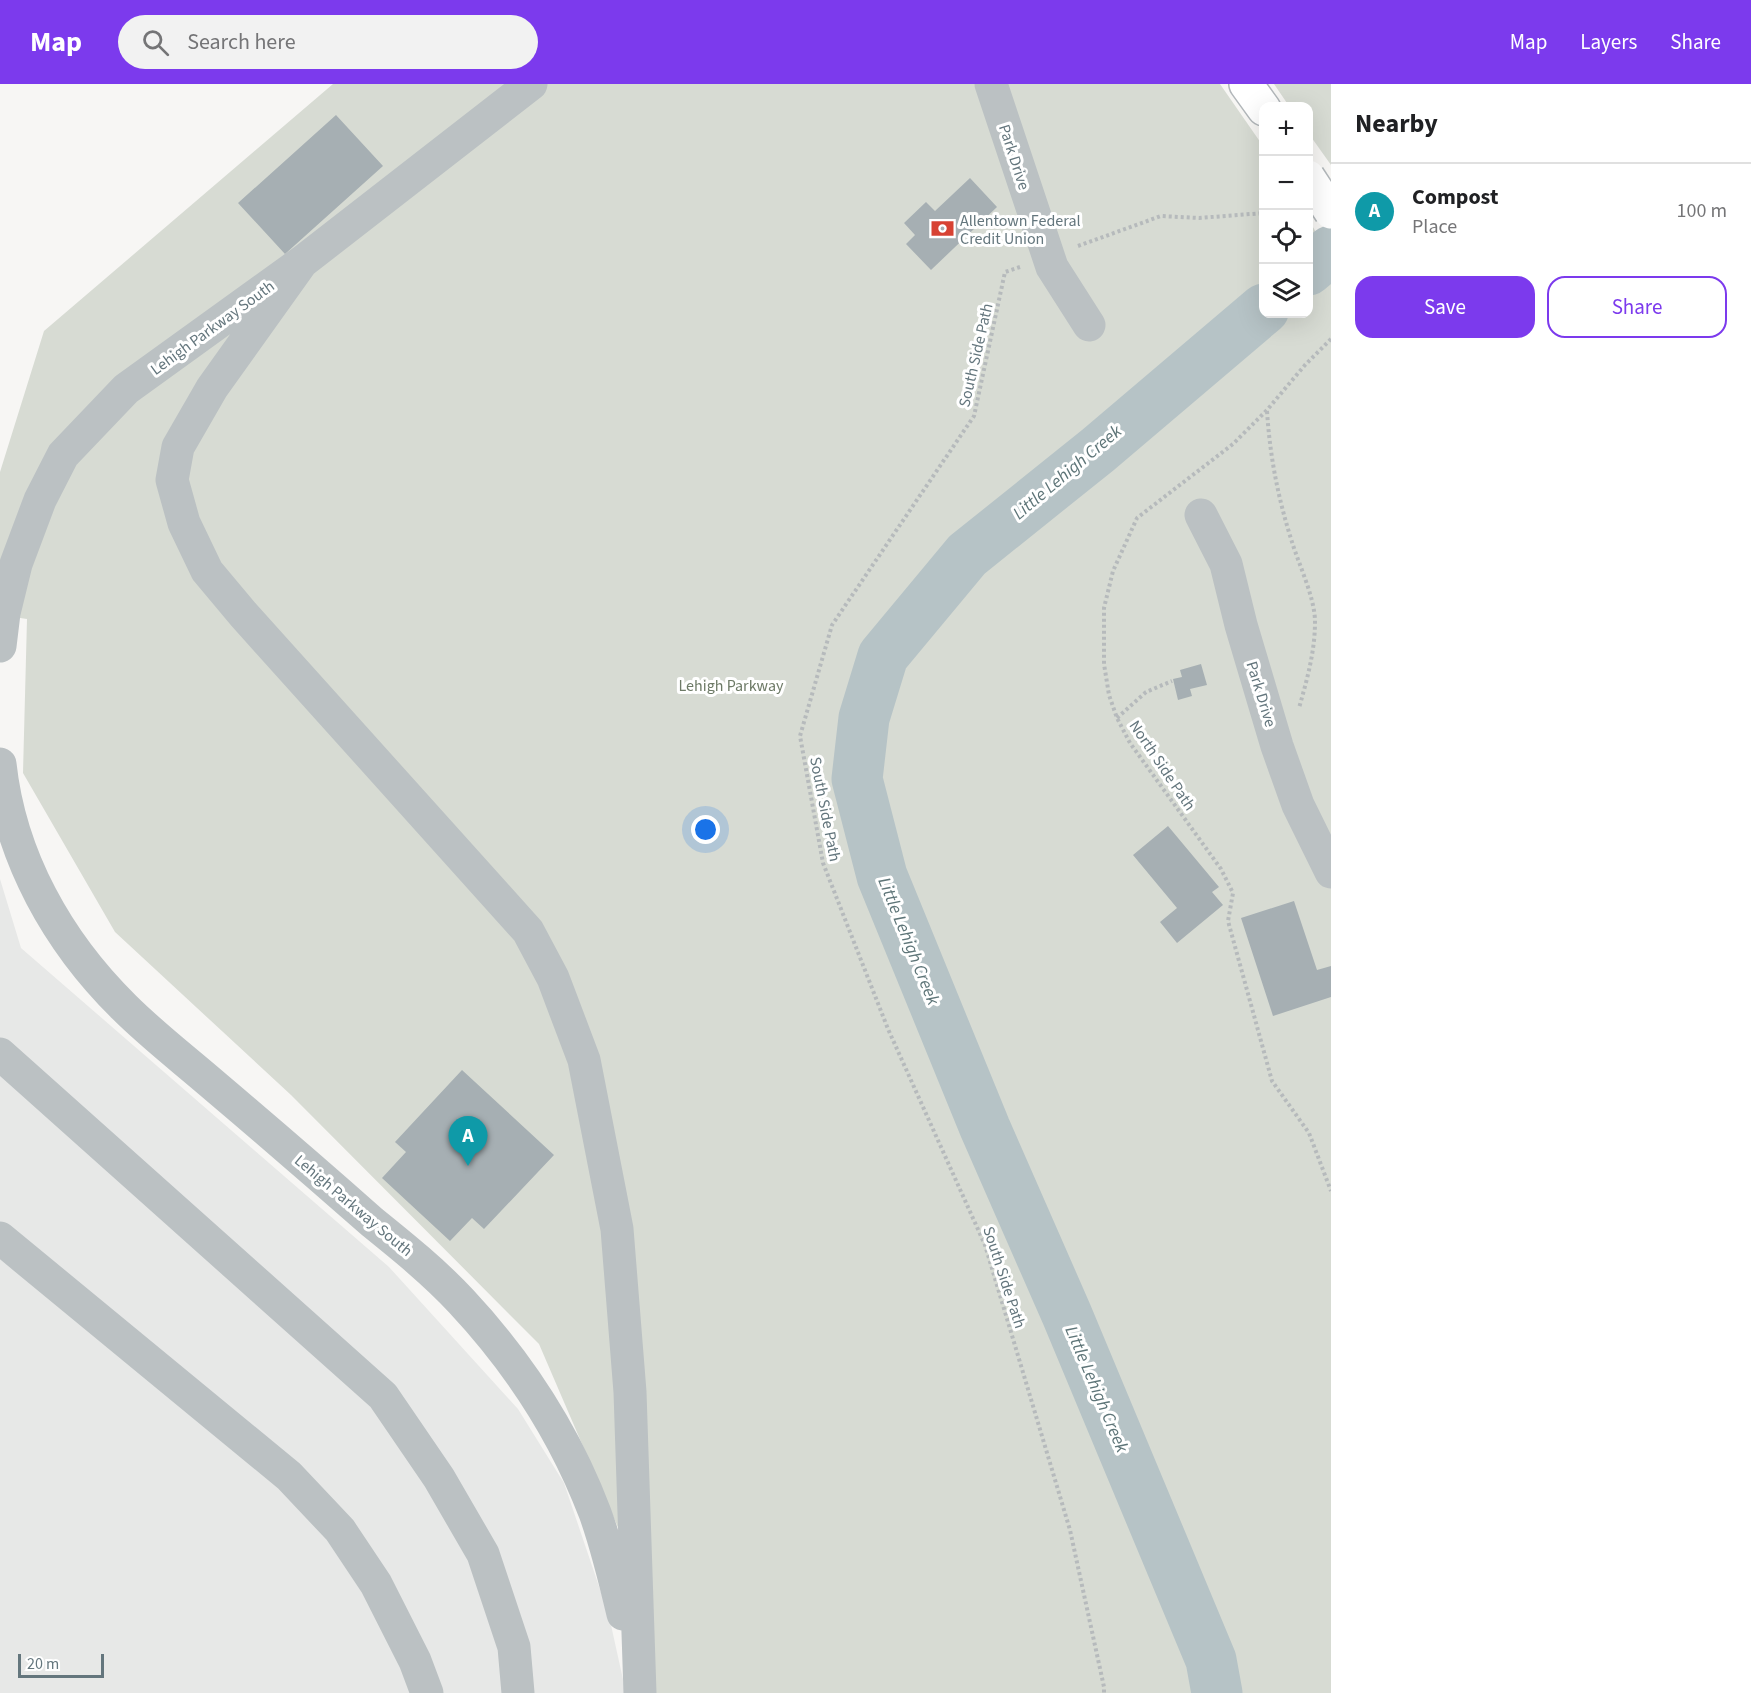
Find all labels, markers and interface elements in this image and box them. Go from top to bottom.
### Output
search box [118,15,538,69]
text: Map [30,22,82,62]
icon: search [139,26,172,59]
text: Search here [187,26,296,58]
text: Map [1510,27,1547,57]
text: Layers [1580,27,1637,57]
text: Share [1670,27,1721,57]
map controls [1259,102,1313,318]
button: + [1259,102,1313,156]
text: Nearby [1355,105,1438,142]
street label: Park Drive [993,122,1035,193]
button: − [1259,156,1313,210]
text: Compost [1412,181,1498,213]
text: A [1369,197,1380,225]
text: 100 m [1677,197,1727,225]
place label: Allentown Federal Credit Union [960,210,1081,250]
button: locate [1259,210,1313,264]
text: Place [1412,213,1457,241]
bank icon: Allentown Federal Credit Union [929,216,955,242]
button: layers [1259,264,1313,318]
street label: Lehigh Parkway South [146,275,279,380]
button: Save [1355,276,1535,338]
button: Share [1547,276,1727,338]
street label: South Side Path [953,301,999,409]
water label: Little Lehigh Creek [1007,419,1128,526]
street label: Park Drive [1241,659,1281,730]
park label: Lehigh Parkway [679,675,784,697]
street label: North Side Path [1124,716,1201,815]
street label: South Side Path [804,755,846,863]
your location [691,815,720,844]
water label: Little Lehigh Creek [872,874,946,1009]
pin: A [448,1116,488,1166]
street label: Lehigh Parkway South [290,1150,417,1262]
street label: South Side Path [977,1223,1031,1331]
water label: Little Lehigh Creek [1059,1322,1135,1457]
scale bar [18,1651,104,1678]
text: 20 m [27,1653,59,1675]

